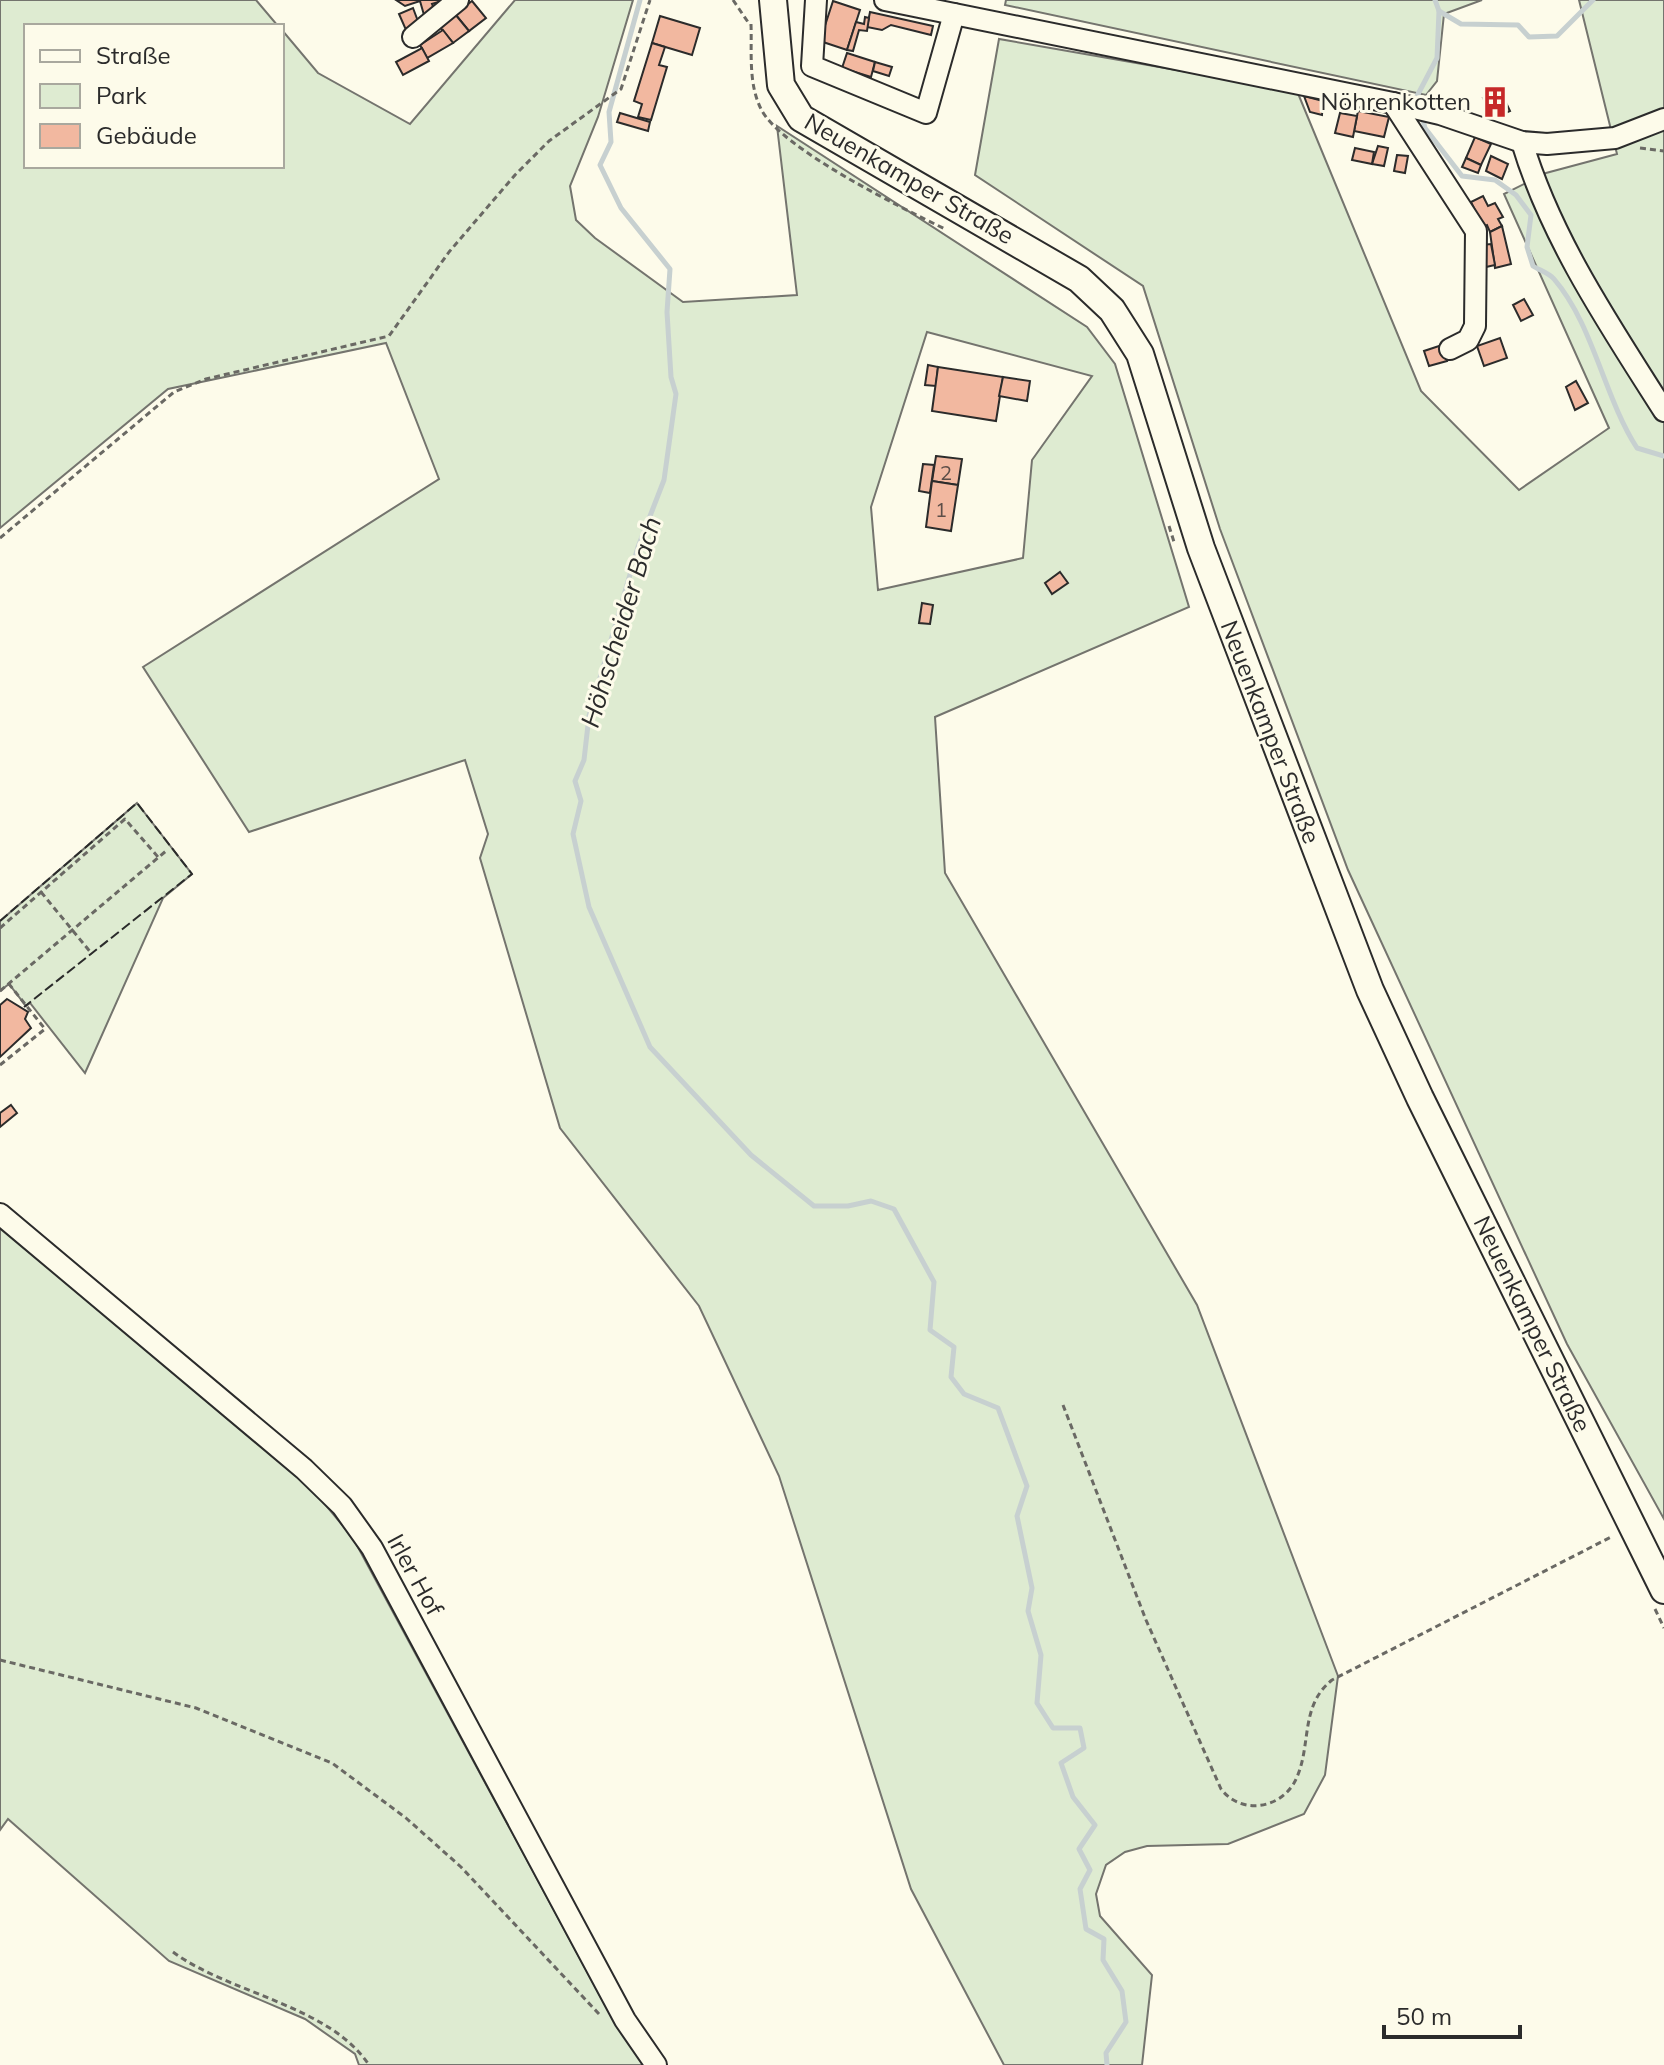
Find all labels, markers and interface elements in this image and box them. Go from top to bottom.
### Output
legend [24,24,284,168]
text: Straße [96,40,171,70]
text: Park [96,80,147,110]
building icon: Nöhrenkotten [1478,85,1512,119]
place label: Nöhrenkotten [1321,86,1471,116]
street label: Neuenkamper Straße [800,106,1019,250]
text: Gebäude [96,120,197,150]
house number: 2 [940,460,952,485]
house number: 1 [935,497,947,522]
water label: Höhscheider Bach [573,512,668,731]
street label: Neuenkamper Straße [1215,616,1327,847]
street label: Neuenkamper Straße [1468,1211,1598,1436]
street label: Irler Hof [381,1528,451,1621]
scale bar [1384,1989,1520,2039]
text: 50 m [1396,2001,1452,2031]

